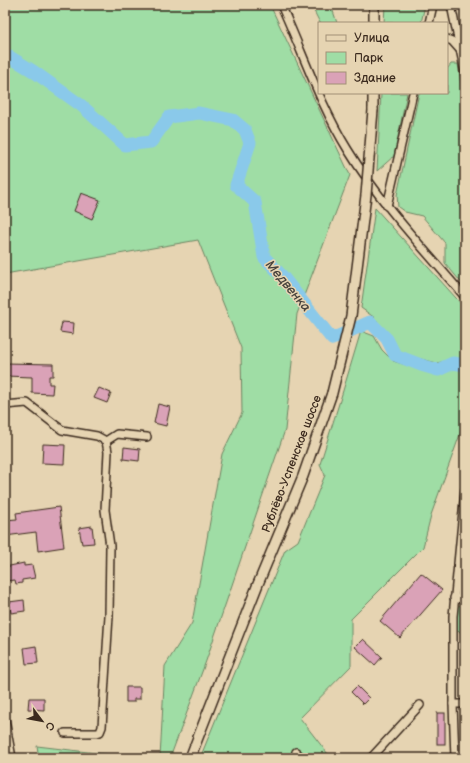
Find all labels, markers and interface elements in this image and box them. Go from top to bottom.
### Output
legend [318,22,448,94]
text: Улица [354,31,390,46]
text: Парк [354,51,384,66]
text: Здание [354,71,396,86]
water label: Медвенка [262,257,314,315]
street label: Рублёво-Успенское шоссе [259,393,325,535]
north arrow [22,701,62,741]
text: С [42,719,58,733]

